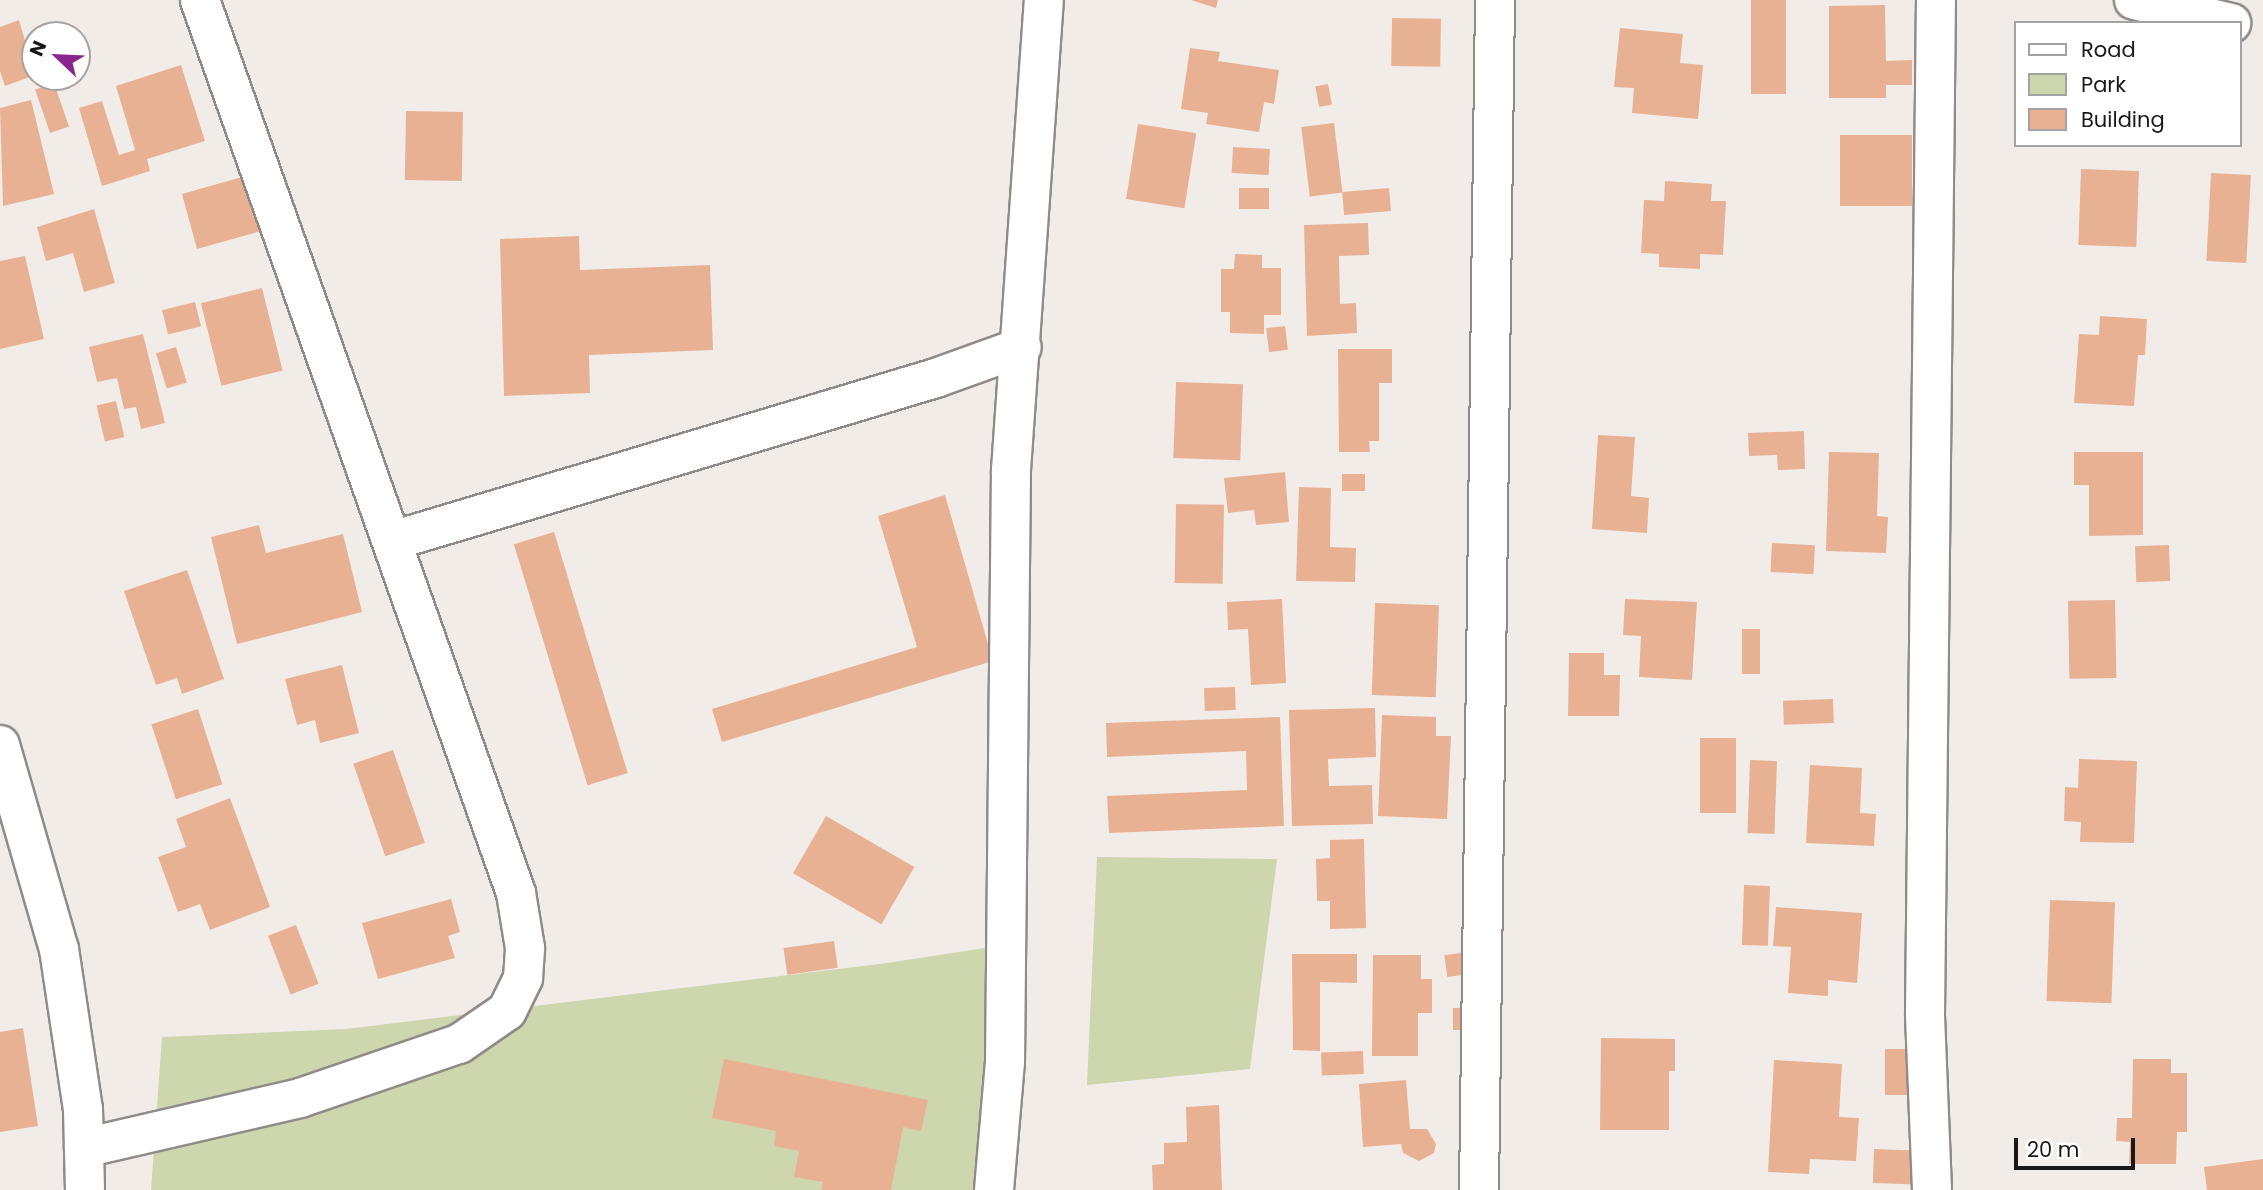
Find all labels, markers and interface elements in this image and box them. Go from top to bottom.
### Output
north arrow [21,21,91,91]
legend [2014,21,2242,147]
text: Road [2081,35,2136,64]
text: N [23,37,53,60]
text: Park [2081,70,2126,99]
text: Building [2081,105,2165,134]
scale bar [2018,1124,2139,1168]
text: 20 m [2027,1135,2080,1164]

